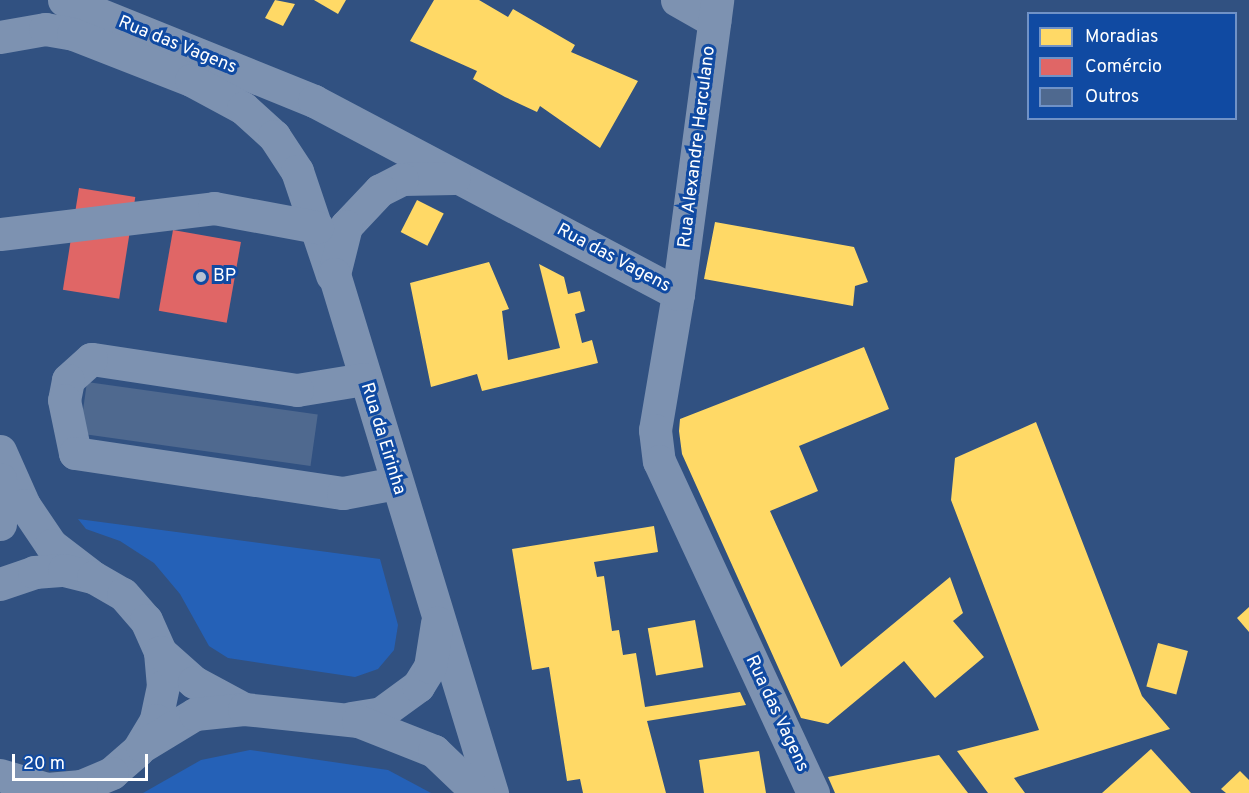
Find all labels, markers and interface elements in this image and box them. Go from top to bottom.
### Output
street label: Rua das Vagens [114,12,240,80]
legend [1027,12,1237,120]
text: Moradias [1085,26,1158,49]
street label: Rua Alexandre Herculano [675,44,721,250]
text: Comércio [1085,56,1162,79]
text: Outros [1085,86,1139,109]
street label: Rua das Vagens [552,220,674,298]
place label: BP [213,266,236,288]
marker: BP [194,270,208,284]
street label: Rua da Eirinha [355,380,409,498]
street label: Rua das Vagens [739,652,813,776]
scale bar [15,742,152,780]
text: 20 m [23,753,65,776]

